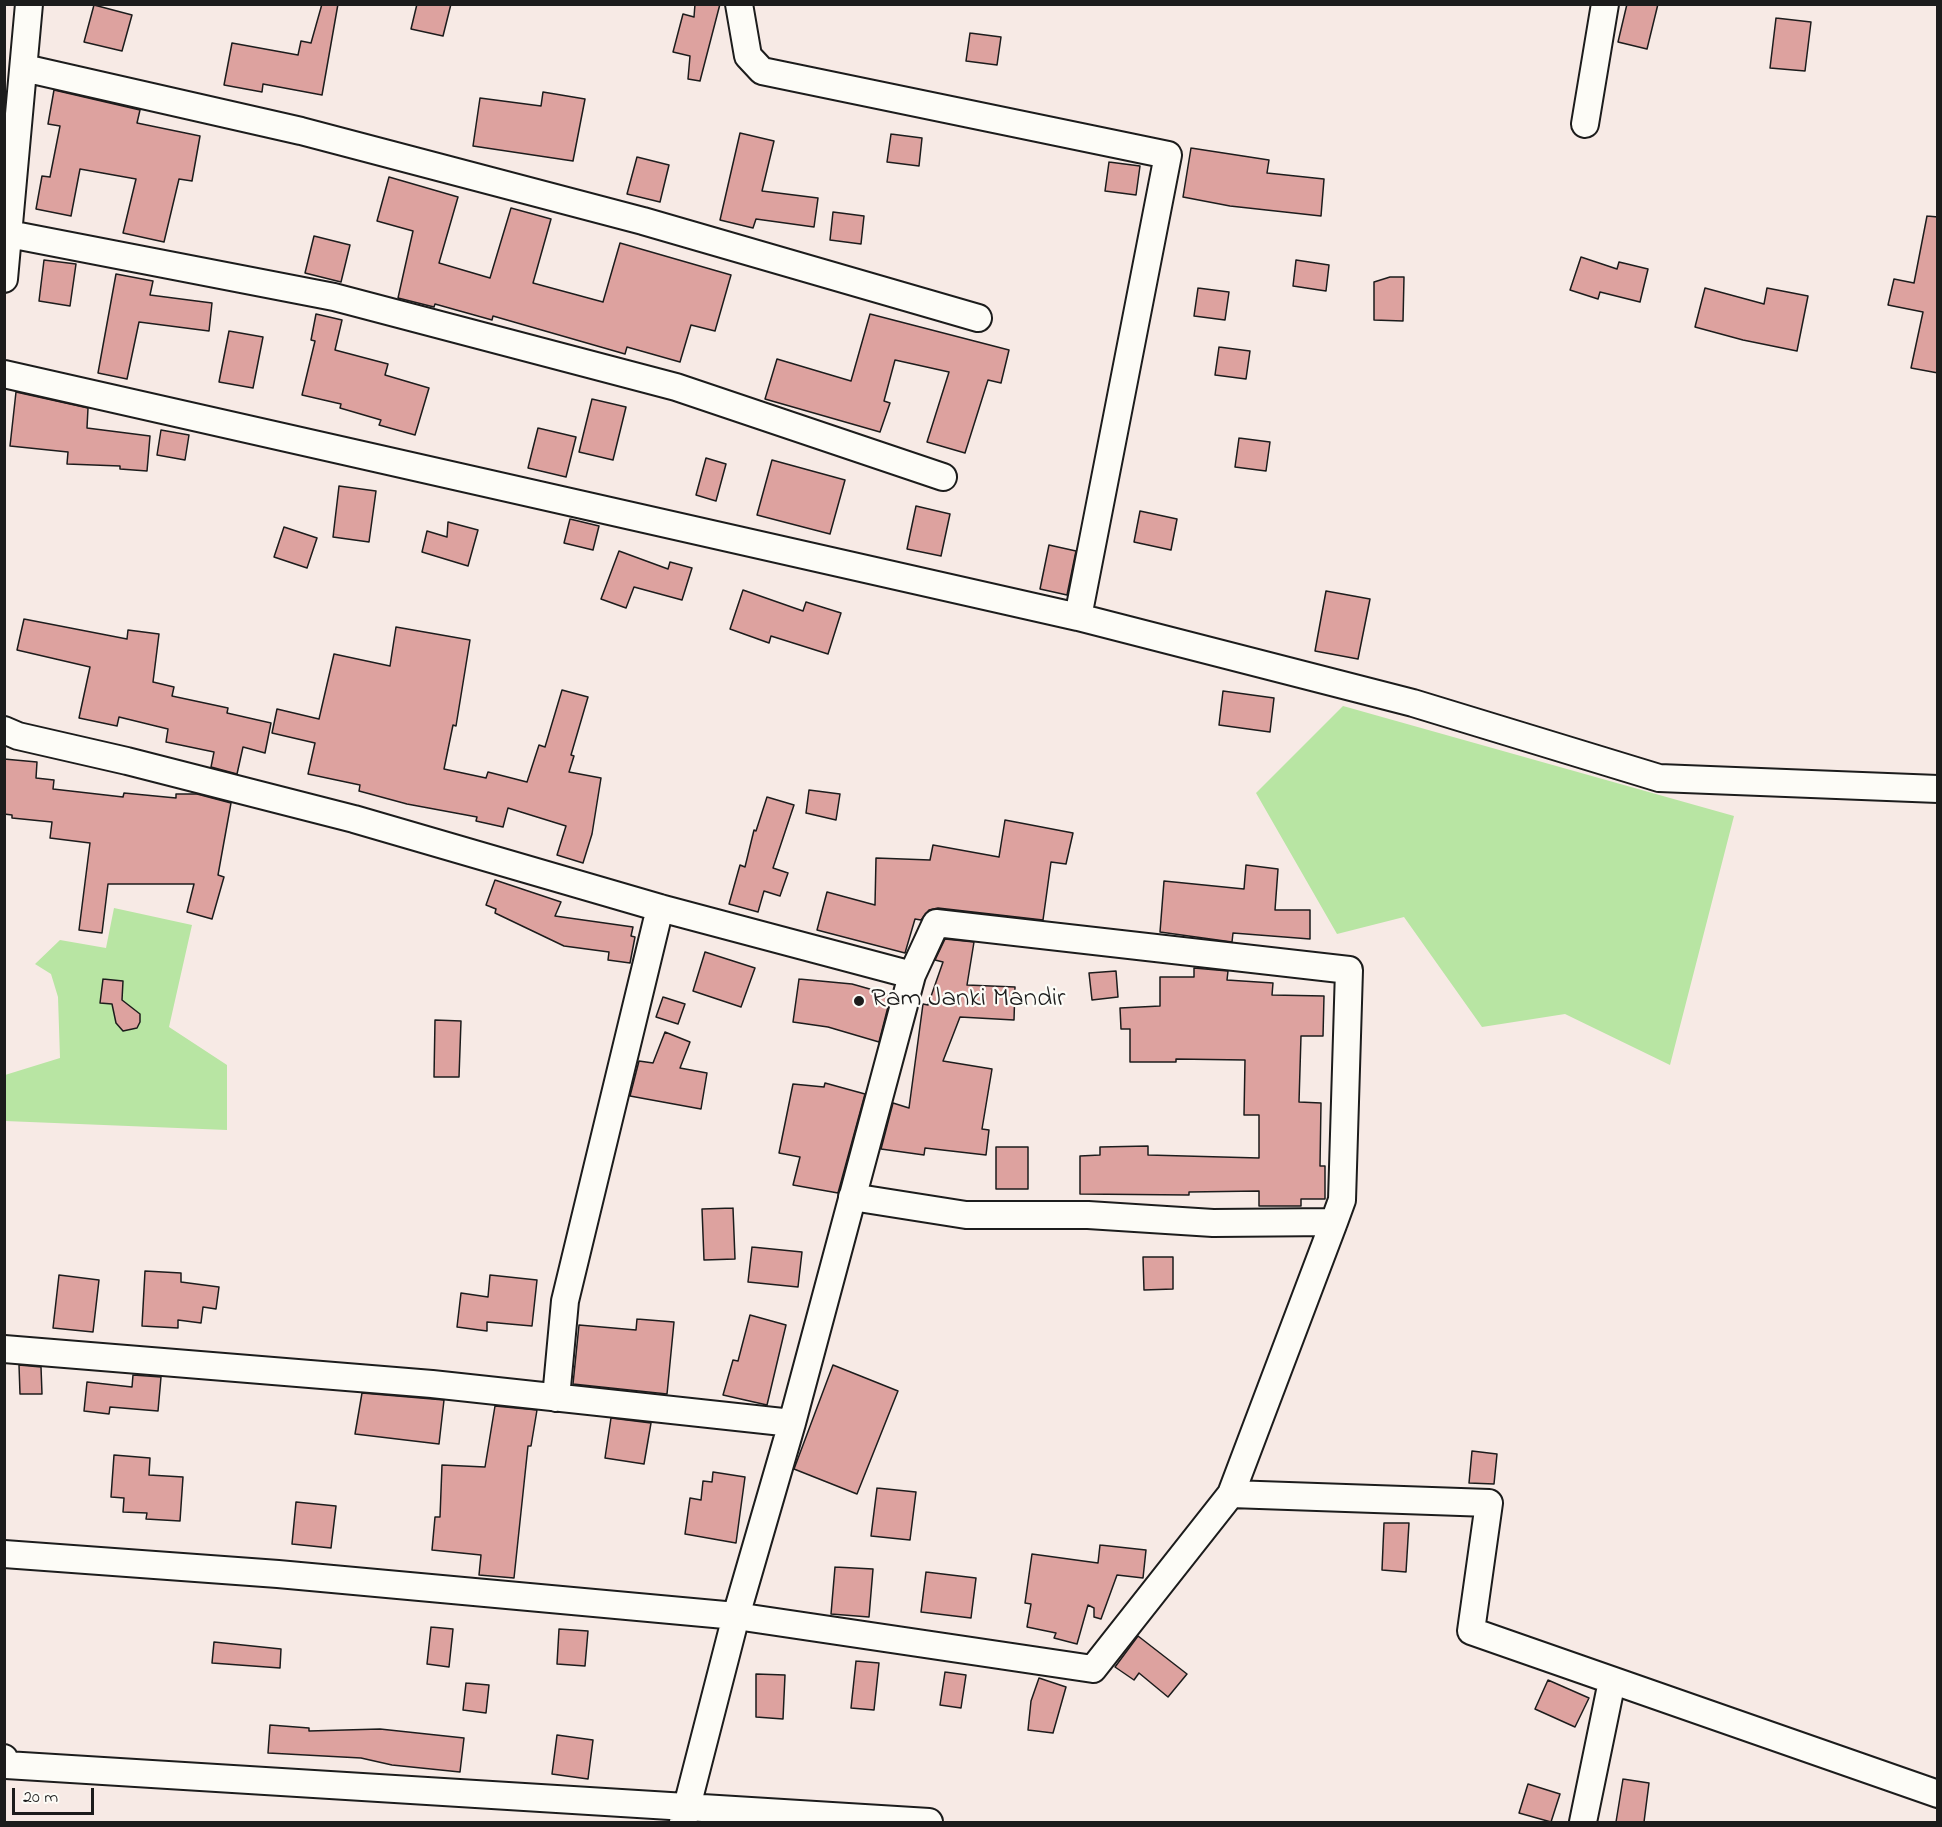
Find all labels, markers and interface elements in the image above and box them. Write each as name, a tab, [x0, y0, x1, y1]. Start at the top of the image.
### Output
place label: Ram Janki Mandir	[871, 985, 1065, 1017]
marker: Ram Janki Mandir	[852, 994, 866, 1008]
scale bar	[15, 1776, 98, 1814]
text: 20 m	[23, 1785, 58, 1811]

